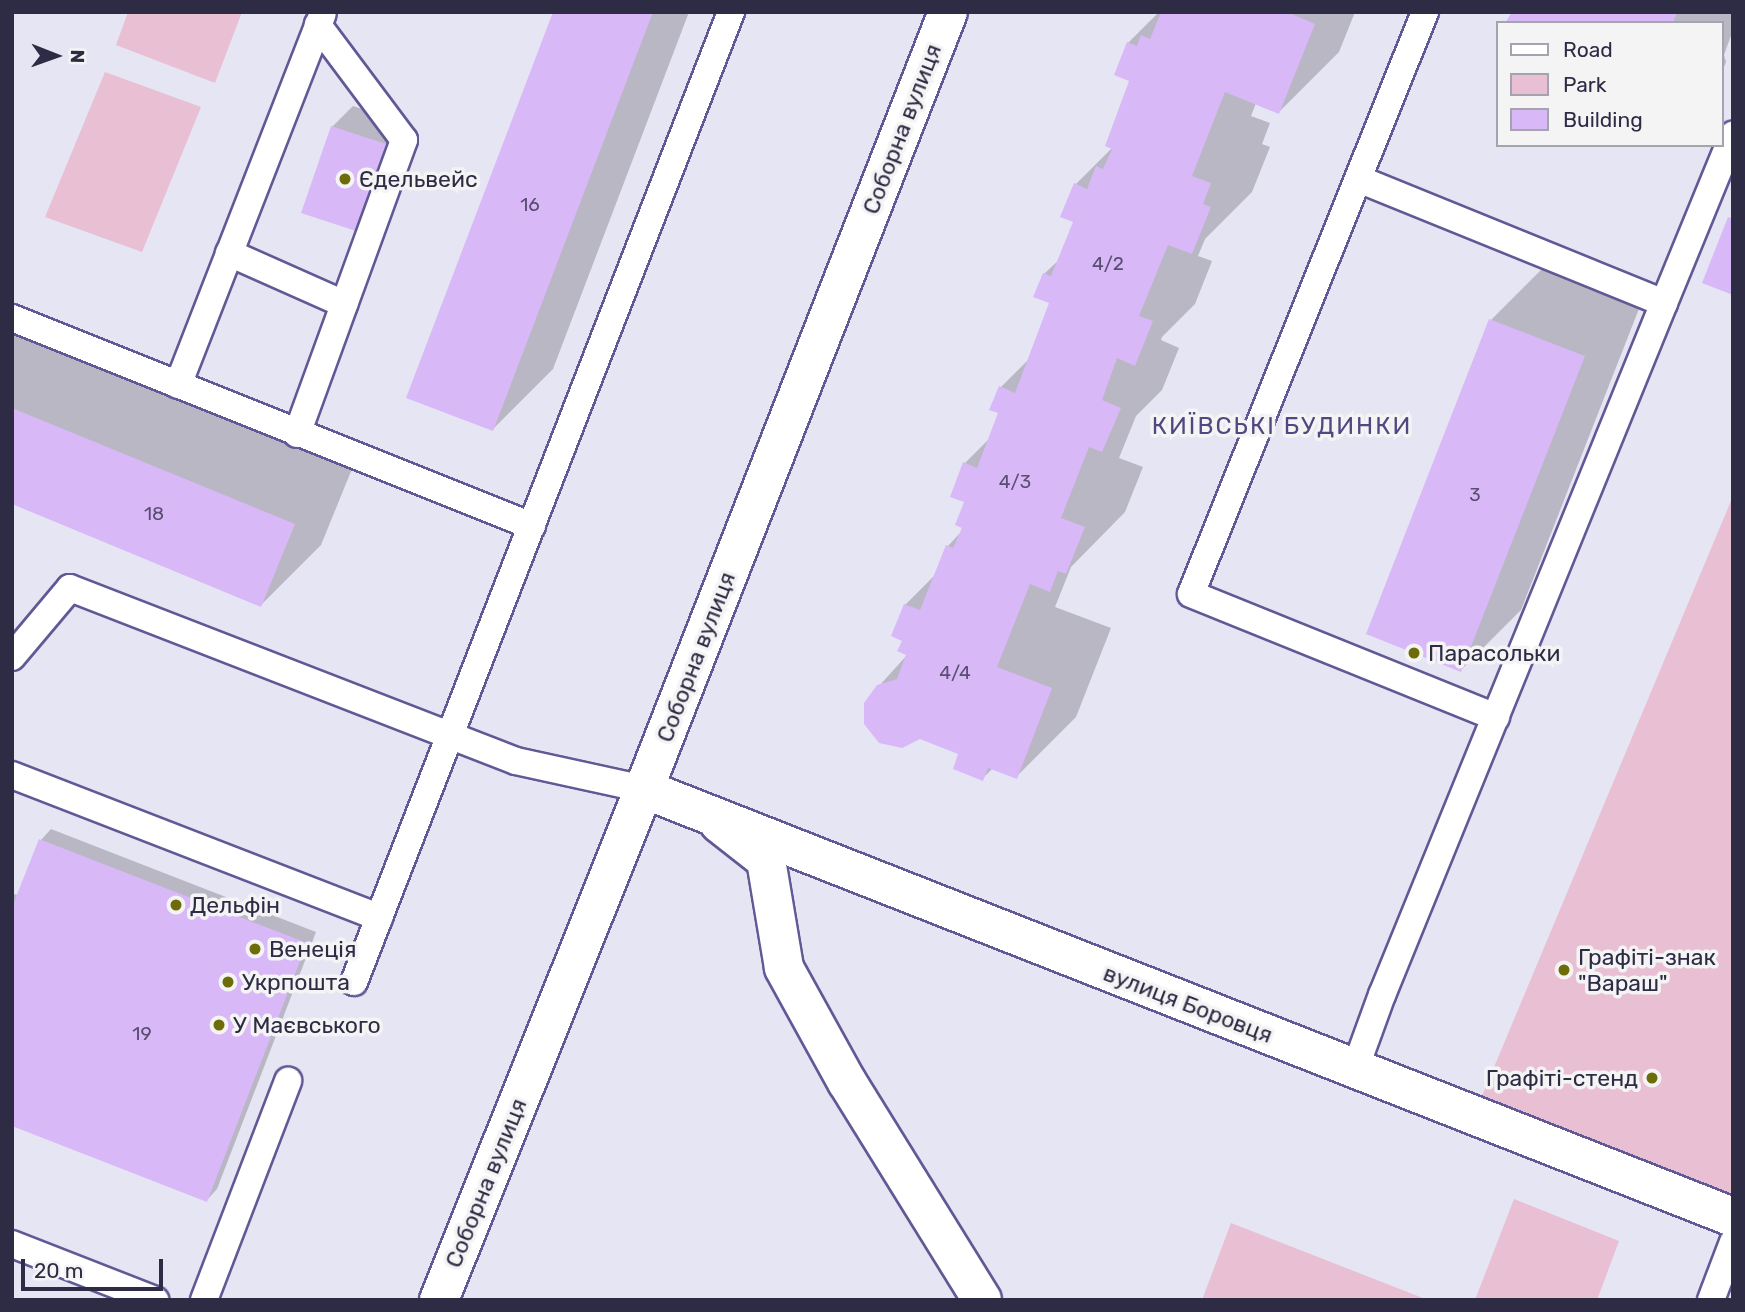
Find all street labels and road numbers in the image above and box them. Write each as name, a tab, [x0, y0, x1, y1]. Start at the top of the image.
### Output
street label: Соборна вулиця	[857, 40, 947, 218]
street label: Соборна вулиця	[651, 568, 741, 746]
street label: вулиця Боровця	[1099, 959, 1277, 1049]
street label: Соборна вулиця	[439, 1094, 533, 1272]

